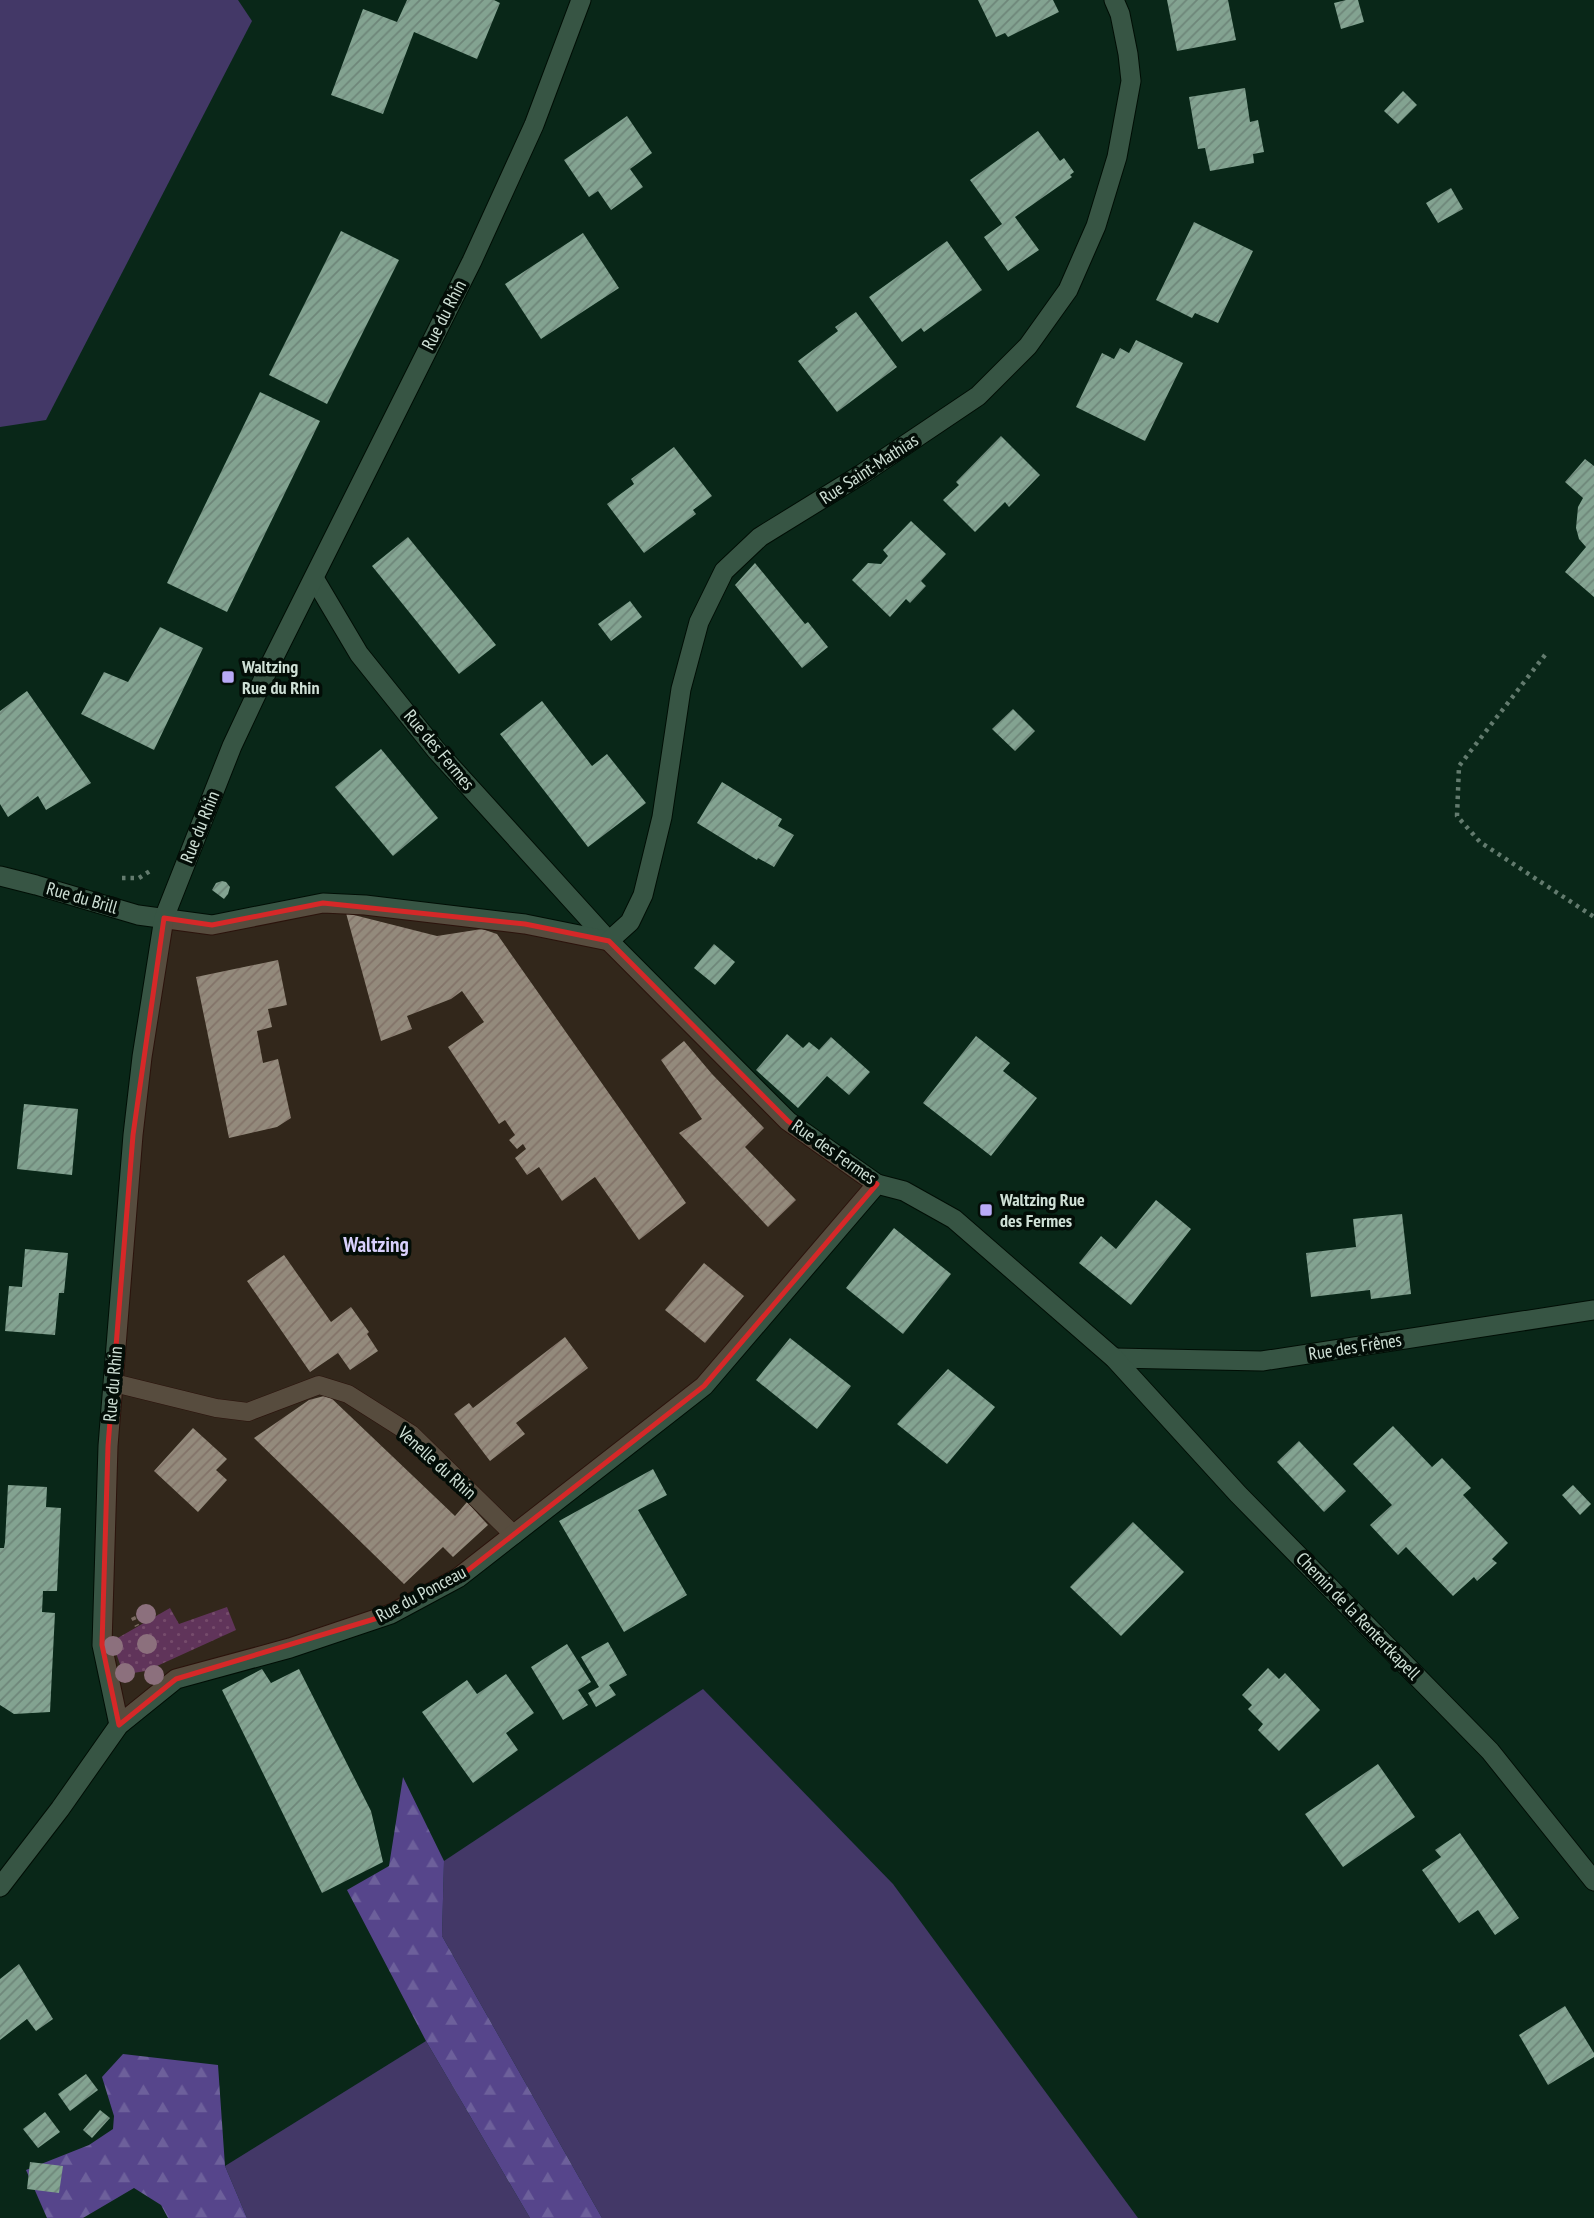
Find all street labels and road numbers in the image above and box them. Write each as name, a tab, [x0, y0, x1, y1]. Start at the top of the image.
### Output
street label: Rue du Rhin	[416, 276, 471, 354]
street label: Rue Saint-Mathias	[815, 428, 922, 509]
street label: Rue des Fermes	[399, 705, 480, 795]
street label: Rue du Rhin	[175, 788, 224, 866]
street label: Rue du Brill	[44, 876, 121, 919]
street label: Rue des Fermes	[788, 1114, 881, 1189]
street label: Rue des Frênes	[1307, 1328, 1403, 1365]
street label: Rue du Rhin	[98, 1345, 127, 1423]
street label: Venelle du Rhin	[393, 1421, 481, 1504]
street label: Chemin de la Rentertkapell	[1291, 1547, 1426, 1685]
street label: Rue du Ponceau	[372, 1560, 470, 1627]

